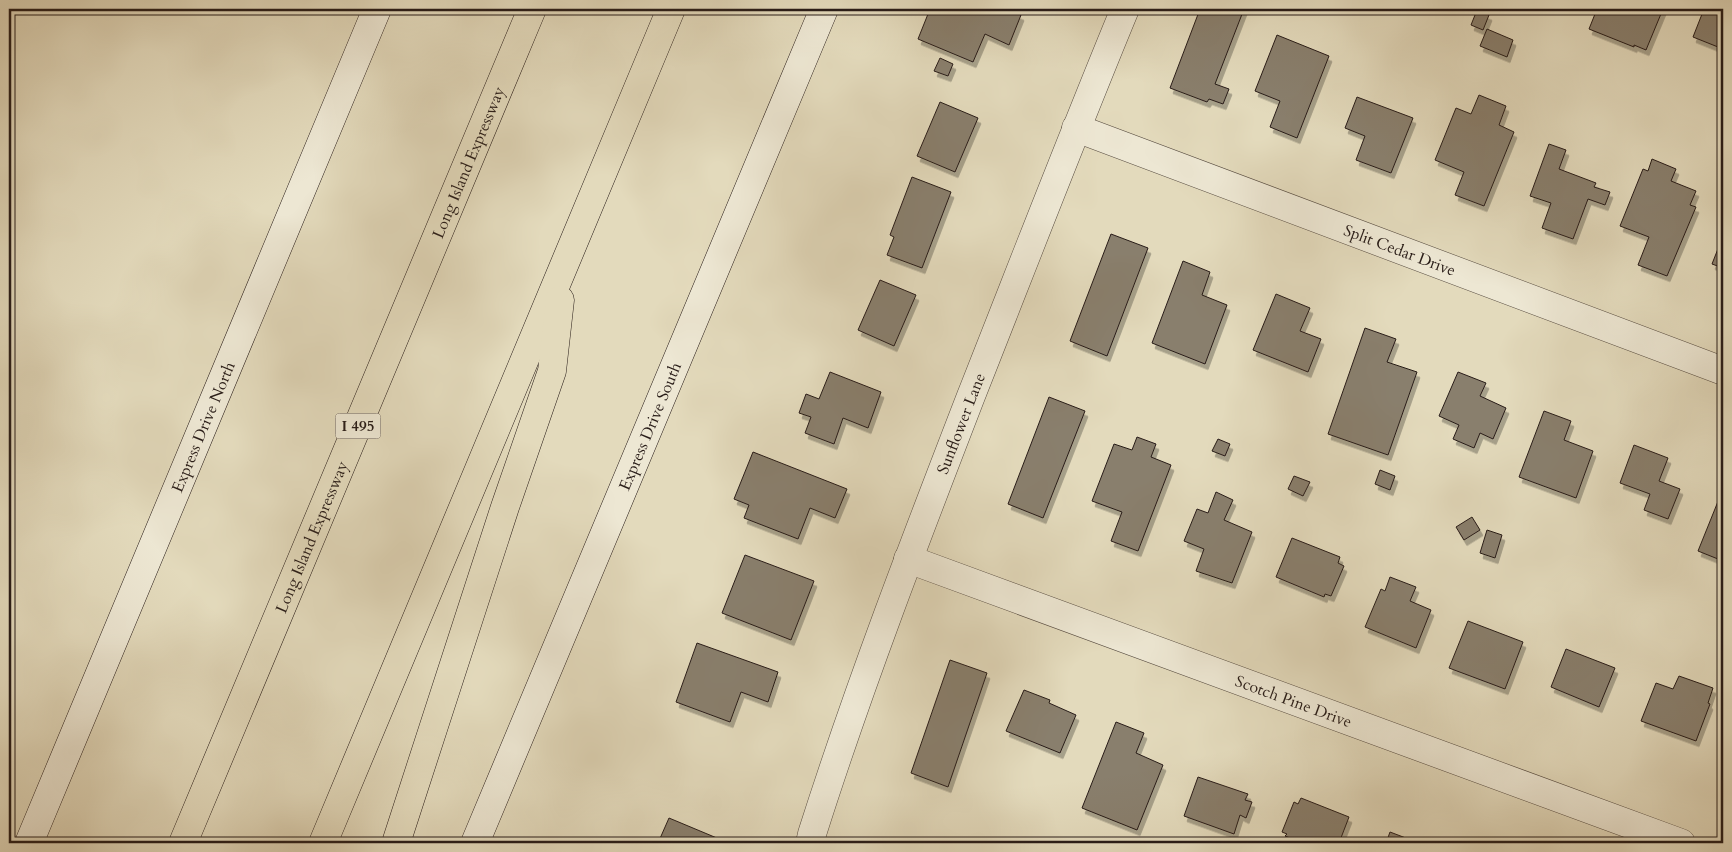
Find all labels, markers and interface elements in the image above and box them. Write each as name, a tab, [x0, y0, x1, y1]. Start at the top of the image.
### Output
street label: Long Island Expressway	[427, 83, 511, 242]
street label: Split Cedar Drive	[1340, 220, 1459, 282]
street label: Express Drive North	[167, 358, 241, 496]
street label: Express Drive South	[614, 359, 687, 494]
street label: Sunflower Lane	[932, 370, 991, 477]
road number: I 495	[336, 414, 380, 438]
street label: Long Island Expressway	[271, 457, 354, 616]
street label: Scotch Pine Drive	[1232, 670, 1355, 733]

